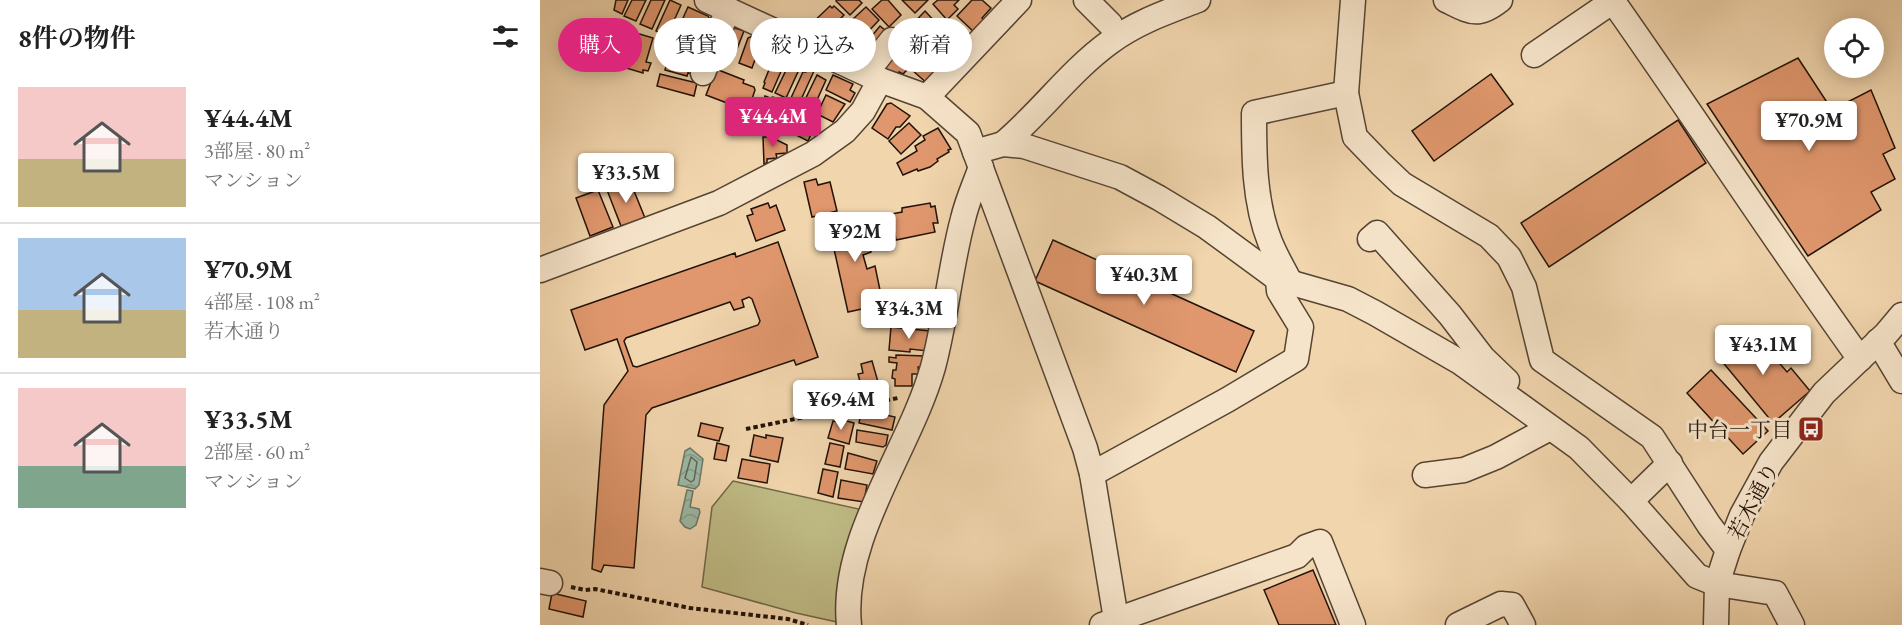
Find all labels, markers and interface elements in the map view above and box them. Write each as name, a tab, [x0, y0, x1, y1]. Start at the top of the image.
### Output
chip: 購入	[558, 18, 642, 72]
chip: 賃貸	[654, 18, 738, 72]
chip: 絞り込み	[750, 18, 876, 72]
chip: 新着	[888, 18, 972, 72]
map controls	[1824, 18, 1884, 78]
button: locate	[1824, 18, 1884, 78]
icon: filters	[489, 20, 522, 53]
text: 8件の物件	[18, 21, 136, 55]
pin: ¥44.4M	[724, 97, 822, 148]
text: ¥44.4M	[204, 101, 293, 135]
pin: ¥70.9M	[1760, 101, 1858, 152]
text: ¥44.4M	[739, 103, 807, 129]
text: ¥70.9M	[1775, 107, 1843, 133]
icon: home	[66, 111, 138, 183]
text: 3部屋 · 80 m²	[204, 138, 310, 164]
pin: ¥33.5M	[577, 153, 675, 204]
text: ¥33.5M	[592, 159, 660, 185]
text: マンション	[204, 167, 303, 193]
pin: ¥92M	[819, 212, 891, 263]
text: ¥92M	[829, 218, 881, 244]
text: ¥70.9M	[204, 252, 293, 286]
pin: ¥40.3M	[1095, 255, 1193, 306]
text: ¥40.3M	[1110, 261, 1178, 287]
icon: home	[66, 262, 138, 334]
text: 4部屋 · 108 m²	[204, 289, 320, 315]
pin: ¥34.3M	[860, 289, 958, 340]
text: ¥34.3M	[875, 295, 943, 321]
text: 若木通り	[204, 318, 284, 344]
pin: ¥43.1M	[1714, 325, 1812, 376]
text: ¥43.1M	[1729, 331, 1797, 357]
pin: ¥69.4M	[792, 380, 890, 431]
text: ¥69.4M	[807, 386, 875, 412]
text: ¥33.5M	[204, 402, 293, 436]
icon: home	[66, 412, 138, 484]
bus stop icon: 中台一丁目	[1796, 414, 1826, 444]
place label: 中台一丁目	[1687, 416, 1792, 443]
text: 2部屋 · 60 m²	[204, 439, 310, 465]
street label: 若木通り	[1721, 458, 1785, 544]
text: マンション	[204, 468, 303, 494]

